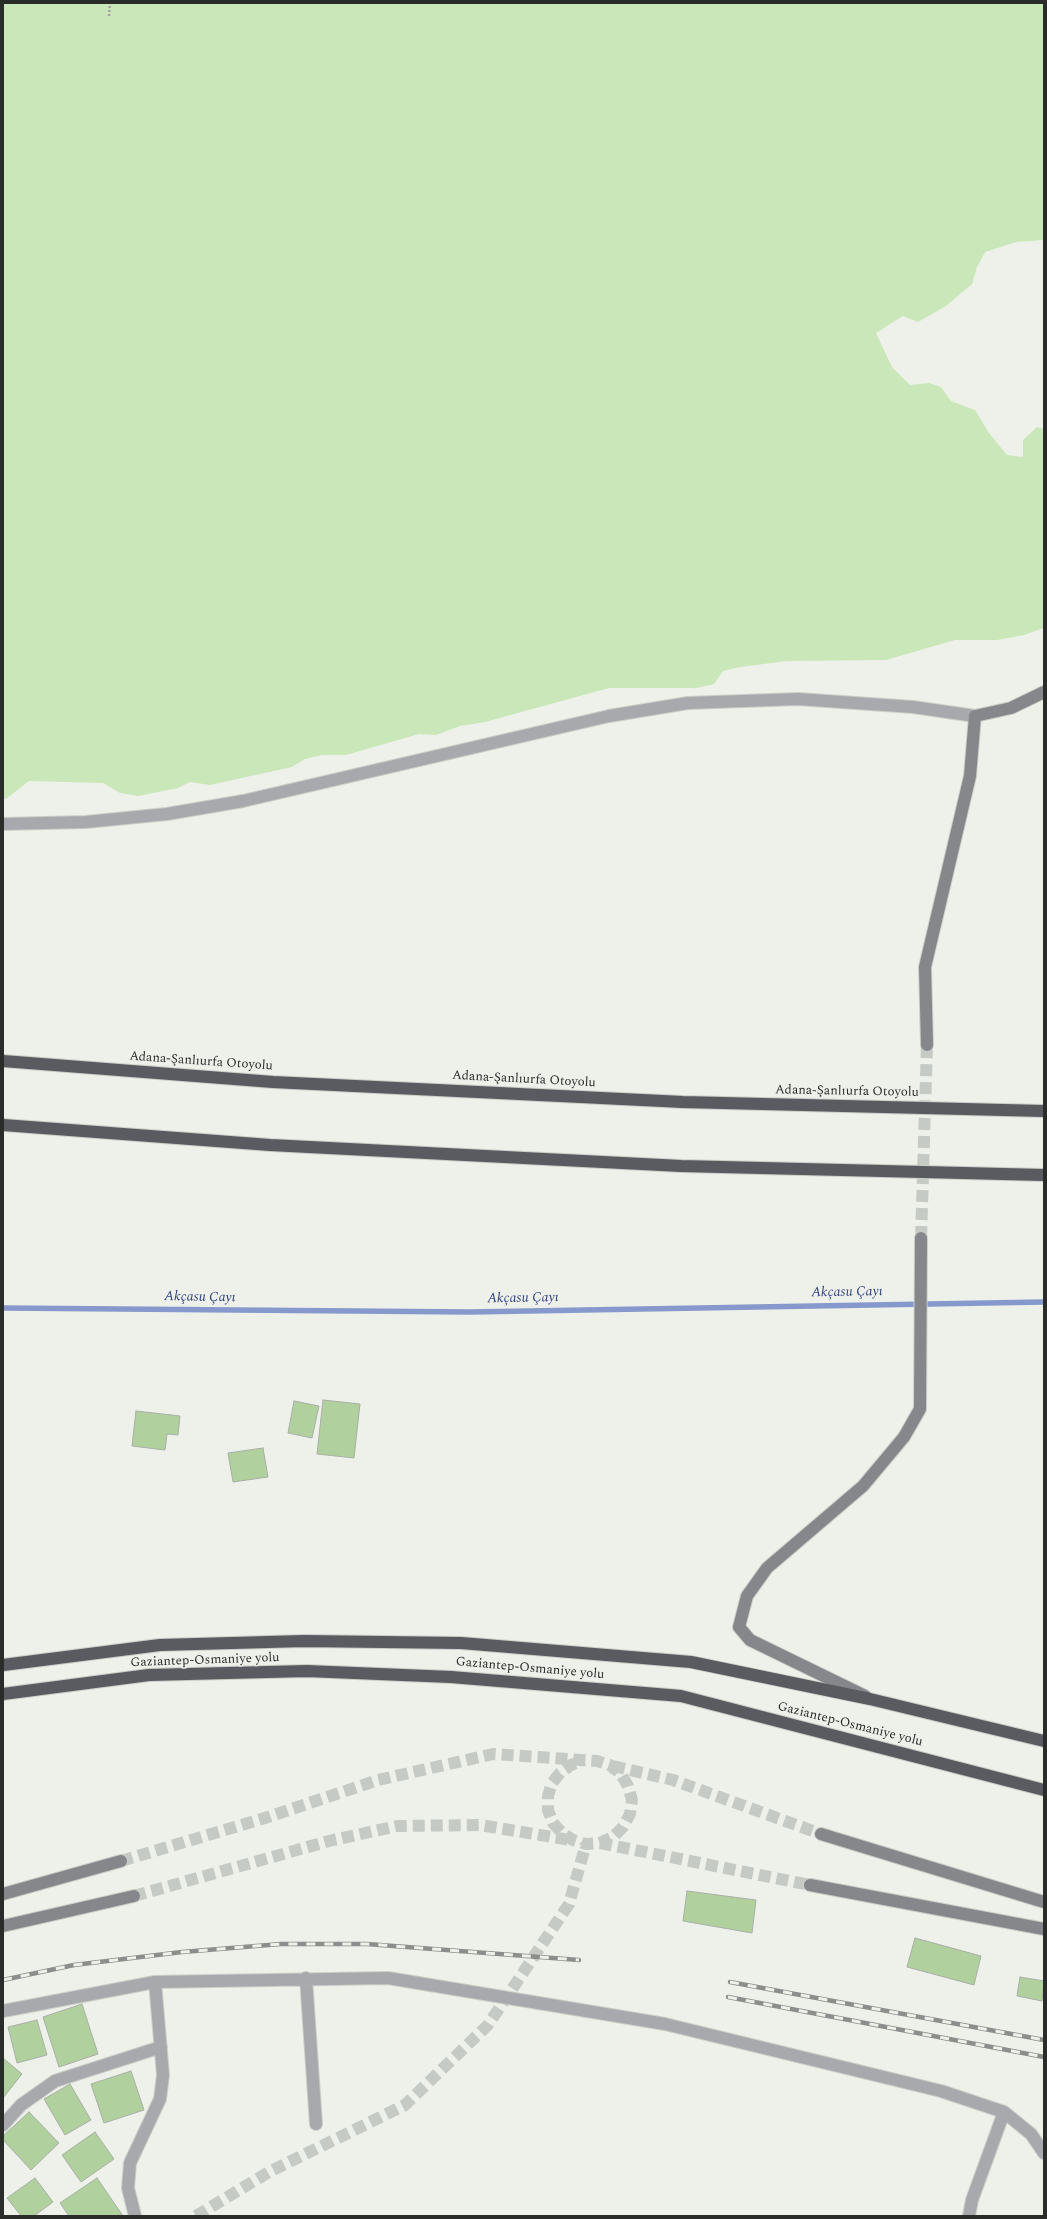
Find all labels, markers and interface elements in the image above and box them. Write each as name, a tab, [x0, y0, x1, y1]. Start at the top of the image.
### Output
street label: Adana-Şanlıurfa Otoyolu	[129, 1049, 273, 1075]
street label: Adana-Şanlıurfa Otoyolu	[452, 1068, 596, 1092]
street label: Adana-Şanlıurfa Otoyolu	[775, 1083, 919, 1101]
water label: Akçasu Çayı	[811, 1284, 883, 1302]
water label: Akçasu Çayı	[164, 1289, 236, 1307]
water label: Akçasu Çayı	[487, 1290, 559, 1308]
street label: Gaziantep-Osmaniye yolu	[130, 1651, 280, 1671]
street label: Gaziantep-Osmaniye yolu	[455, 1655, 605, 1683]
street label: Gaziantep-Osmaniye yolu	[776, 1699, 924, 1751]

